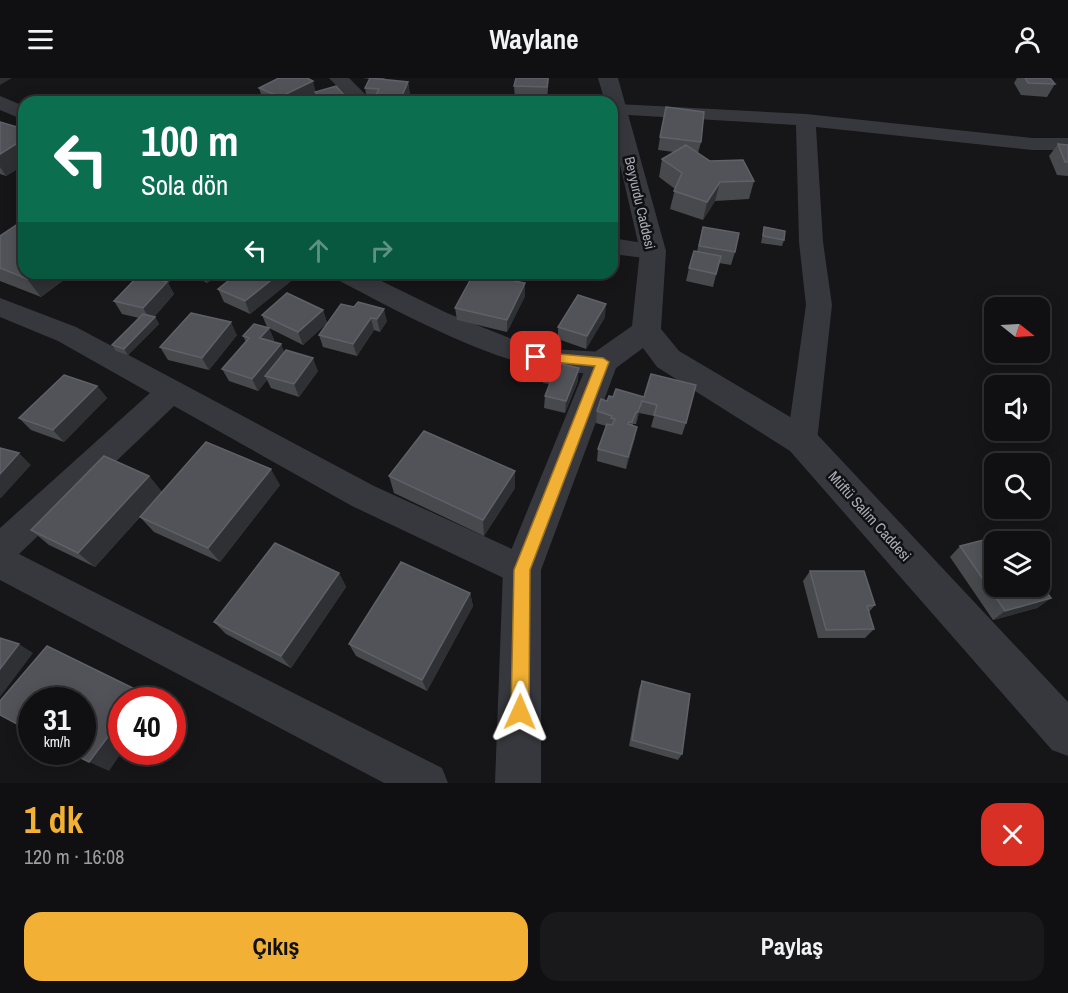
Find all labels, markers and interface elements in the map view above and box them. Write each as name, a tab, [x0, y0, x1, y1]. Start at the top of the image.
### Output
text: Waylane	[489, 21, 579, 57]
icon: menu	[24, 23, 57, 56]
icon: person	[1011, 23, 1044, 56]
text: 100 m	[141, 113, 239, 169]
icon: left	[42, 120, 120, 198]
street label: Beyyurdu Caddesi	[621, 155, 659, 251]
text: Sola dön	[141, 167, 228, 203]
icon: left	[239, 234, 272, 267]
icon: ahead	[302, 234, 335, 267]
icon: right	[365, 234, 398, 267]
north arrow	[984, 297, 1050, 363]
map controls	[984, 297, 1050, 597]
pin	[510, 331, 561, 382]
icon: arrive	[519, 340, 552, 373]
button: sound	[984, 375, 1050, 441]
button: search	[984, 453, 1050, 519]
street label: Müftü Salim Caddesi	[824, 466, 916, 566]
button: layers	[984, 531, 1050, 597]
position arrow	[488, 680, 552, 744]
speed limit sign: 40	[108, 687, 186, 765]
text: 31	[43, 699, 71, 739]
text: km/h	[44, 731, 70, 752]
text: 1 dk	[24, 796, 83, 844]
button: close	[981, 803, 1044, 866]
text: 120 m · 16:08	[24, 843, 124, 870]
button: Çıkış	[24, 912, 528, 981]
button: Paylaş	[540, 912, 1044, 981]

